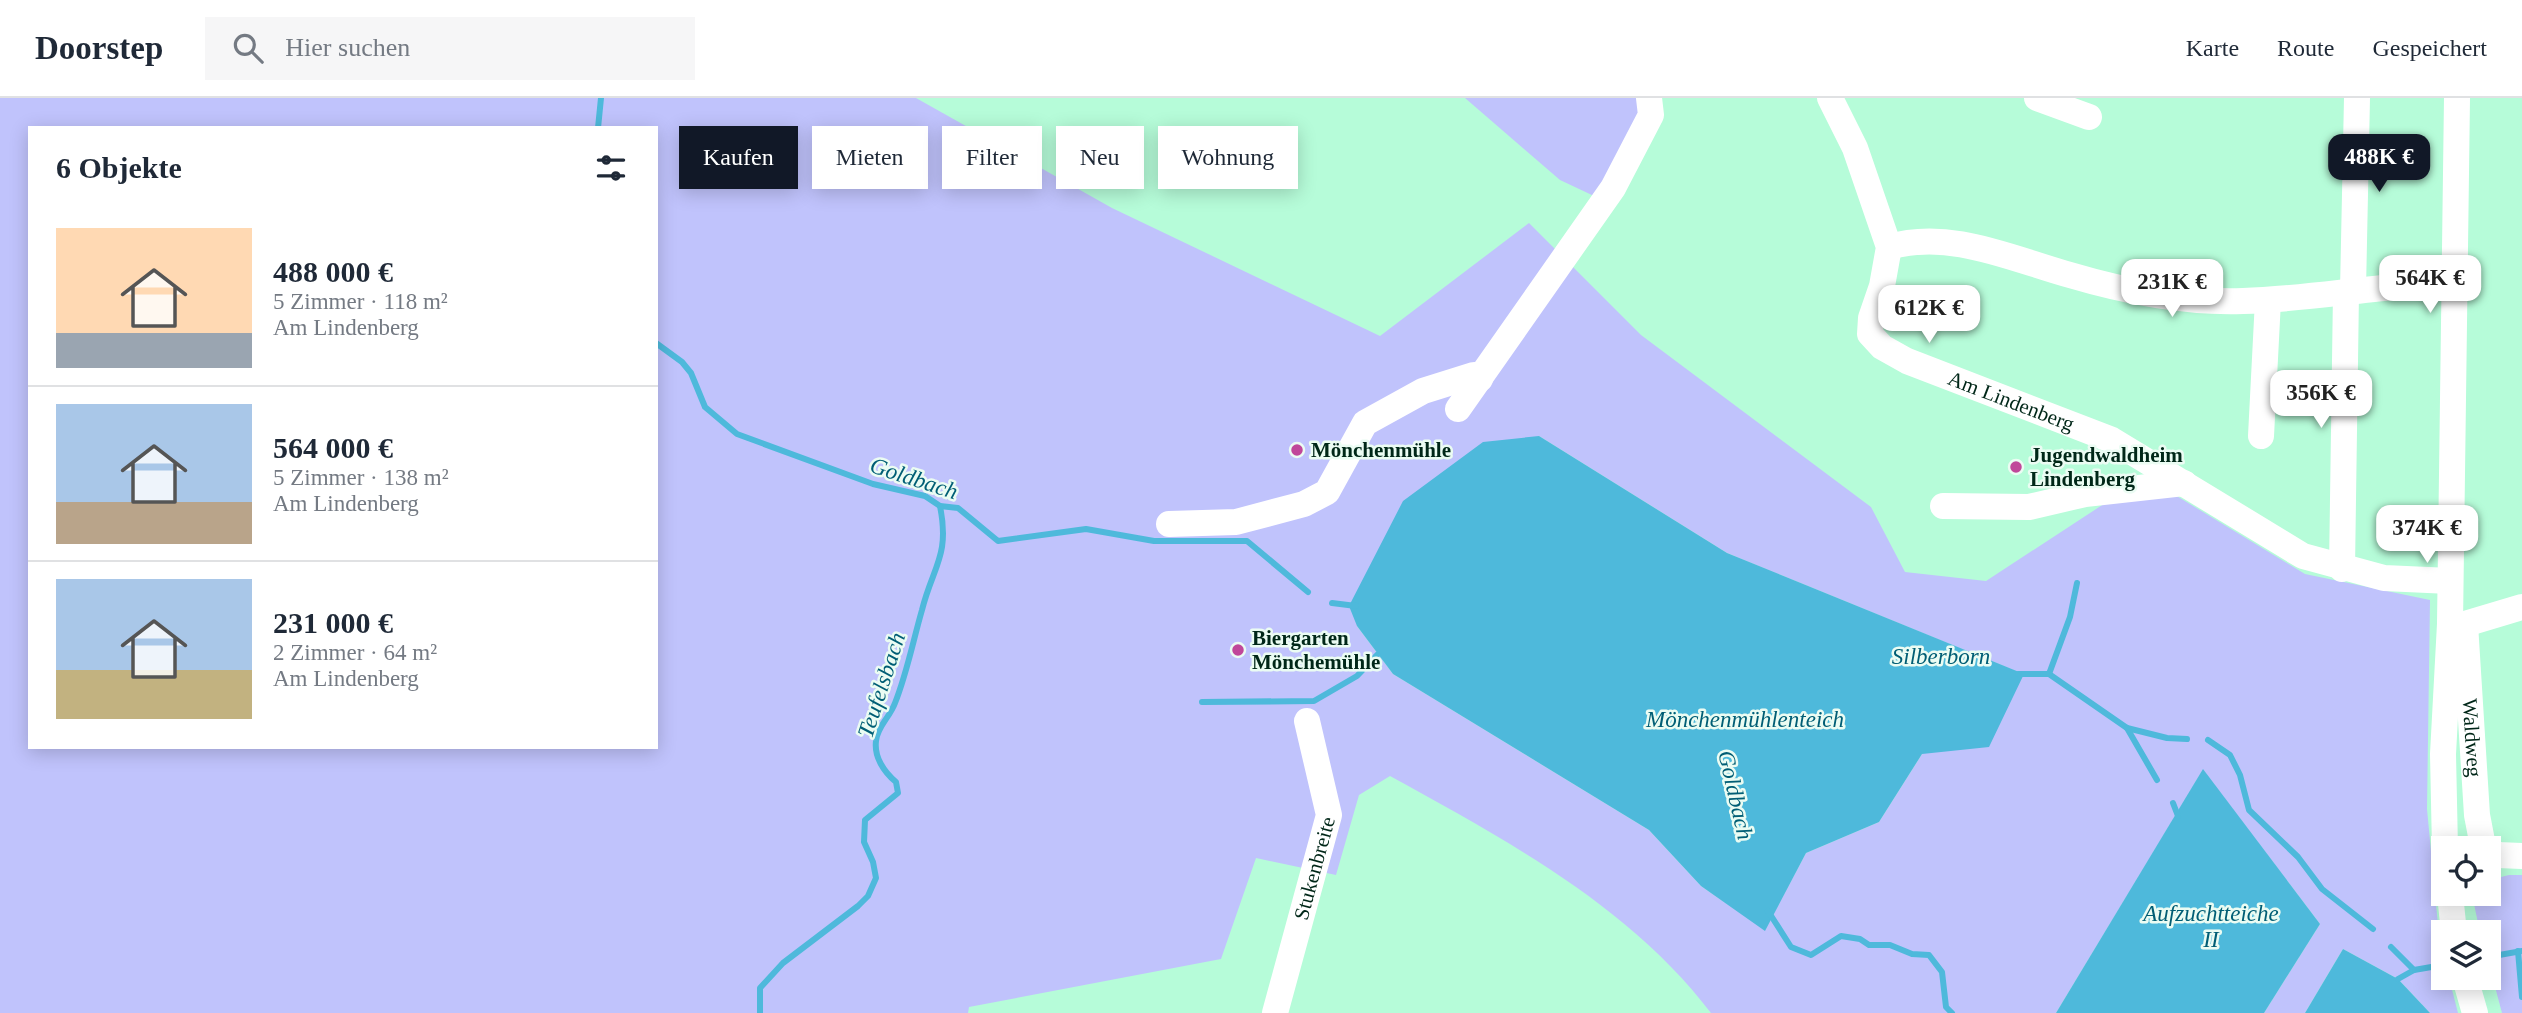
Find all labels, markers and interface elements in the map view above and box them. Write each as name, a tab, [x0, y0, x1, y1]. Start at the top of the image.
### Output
search box	[205, 17, 695, 80]
icon: search	[229, 29, 267, 67]
text: Doorstep	[35, 30, 163, 66]
text: Hier suchen	[285, 33, 410, 62]
text: Karte	[2186, 35, 2239, 61]
text: Route	[2277, 35, 2334, 61]
text: Gespeichert	[2372, 35, 2487, 61]
chip: Kaufen	[679, 126, 798, 189]
chip: Mieten	[812, 126, 928, 189]
chip: Filter	[942, 126, 1042, 189]
chip: Neu	[1056, 126, 1144, 189]
chip: Wohnung	[1158, 126, 1298, 189]
pin: 488K €	[2322, 134, 2436, 194]
text: 488K €	[2344, 144, 2414, 169]
icon: filters	[592, 149, 630, 187]
text: 6 Objekte	[56, 151, 182, 184]
text: 488 000 €	[273, 255, 393, 288]
icon: home	[112, 256, 196, 340]
pin: 564K €	[2373, 256, 2487, 315]
pin: 231K €	[2115, 260, 2229, 319]
text: 564K €	[2395, 265, 2465, 290]
text: 231K €	[2137, 269, 2207, 294]
pin: 612K €	[1872, 286, 1986, 345]
text: 5 Zimmer · 118 m²	[273, 289, 448, 314]
text: 612K €	[1894, 295, 1964, 320]
text: Am Lindenberg	[273, 315, 419, 340]
street label: Am Lindenberg	[1945, 366, 2078, 436]
pin: 356K €	[2264, 370, 2378, 430]
text: 356K €	[2286, 380, 2356, 405]
text: 564 000 €	[273, 431, 393, 464]
icon: home	[112, 432, 196, 516]
place label: Mönchenmühle	[1311, 438, 1451, 462]
marker: Mönchenmühle	[1289, 442, 1305, 458]
place label: Jugendwaldheim Lindenberg	[2030, 443, 2183, 491]
water label: Goldbach	[867, 453, 961, 504]
marker: Jugendwaldheim Lindenberg	[2008, 459, 2024, 475]
text: 5 Zimmer · 138 m²	[273, 465, 449, 490]
text: Am Lindenberg	[273, 491, 419, 516]
pin: 374K €	[2370, 505, 2484, 565]
text: 374K €	[2392, 515, 2462, 540]
text: 231 000 €	[273, 606, 393, 639]
icon: home	[112, 607, 196, 691]
place label: Biergarten Mönchemühle	[1252, 626, 1380, 674]
water label: Teufelsbach	[853, 629, 910, 741]
text: 2 Zimmer · 64 m²	[273, 640, 437, 665]
marker: Biergarten Mönchemühle	[1230, 642, 1246, 658]
water label: Silberborn	[1892, 644, 1990, 669]
text: Am Lindenberg	[273, 666, 419, 691]
street label: Waldweg	[2458, 698, 2487, 778]
water label: Mönchenmühlenteich	[1645, 707, 1844, 732]
water label: Goldbach	[1713, 748, 1758, 842]
street label: Stukenbreite	[1289, 814, 1340, 923]
map controls	[2431, 836, 2501, 990]
button: locate	[2431, 836, 2501, 906]
water label: Aufzuchtteiche II	[2141, 901, 2279, 952]
button: layers	[2431, 920, 2501, 990]

